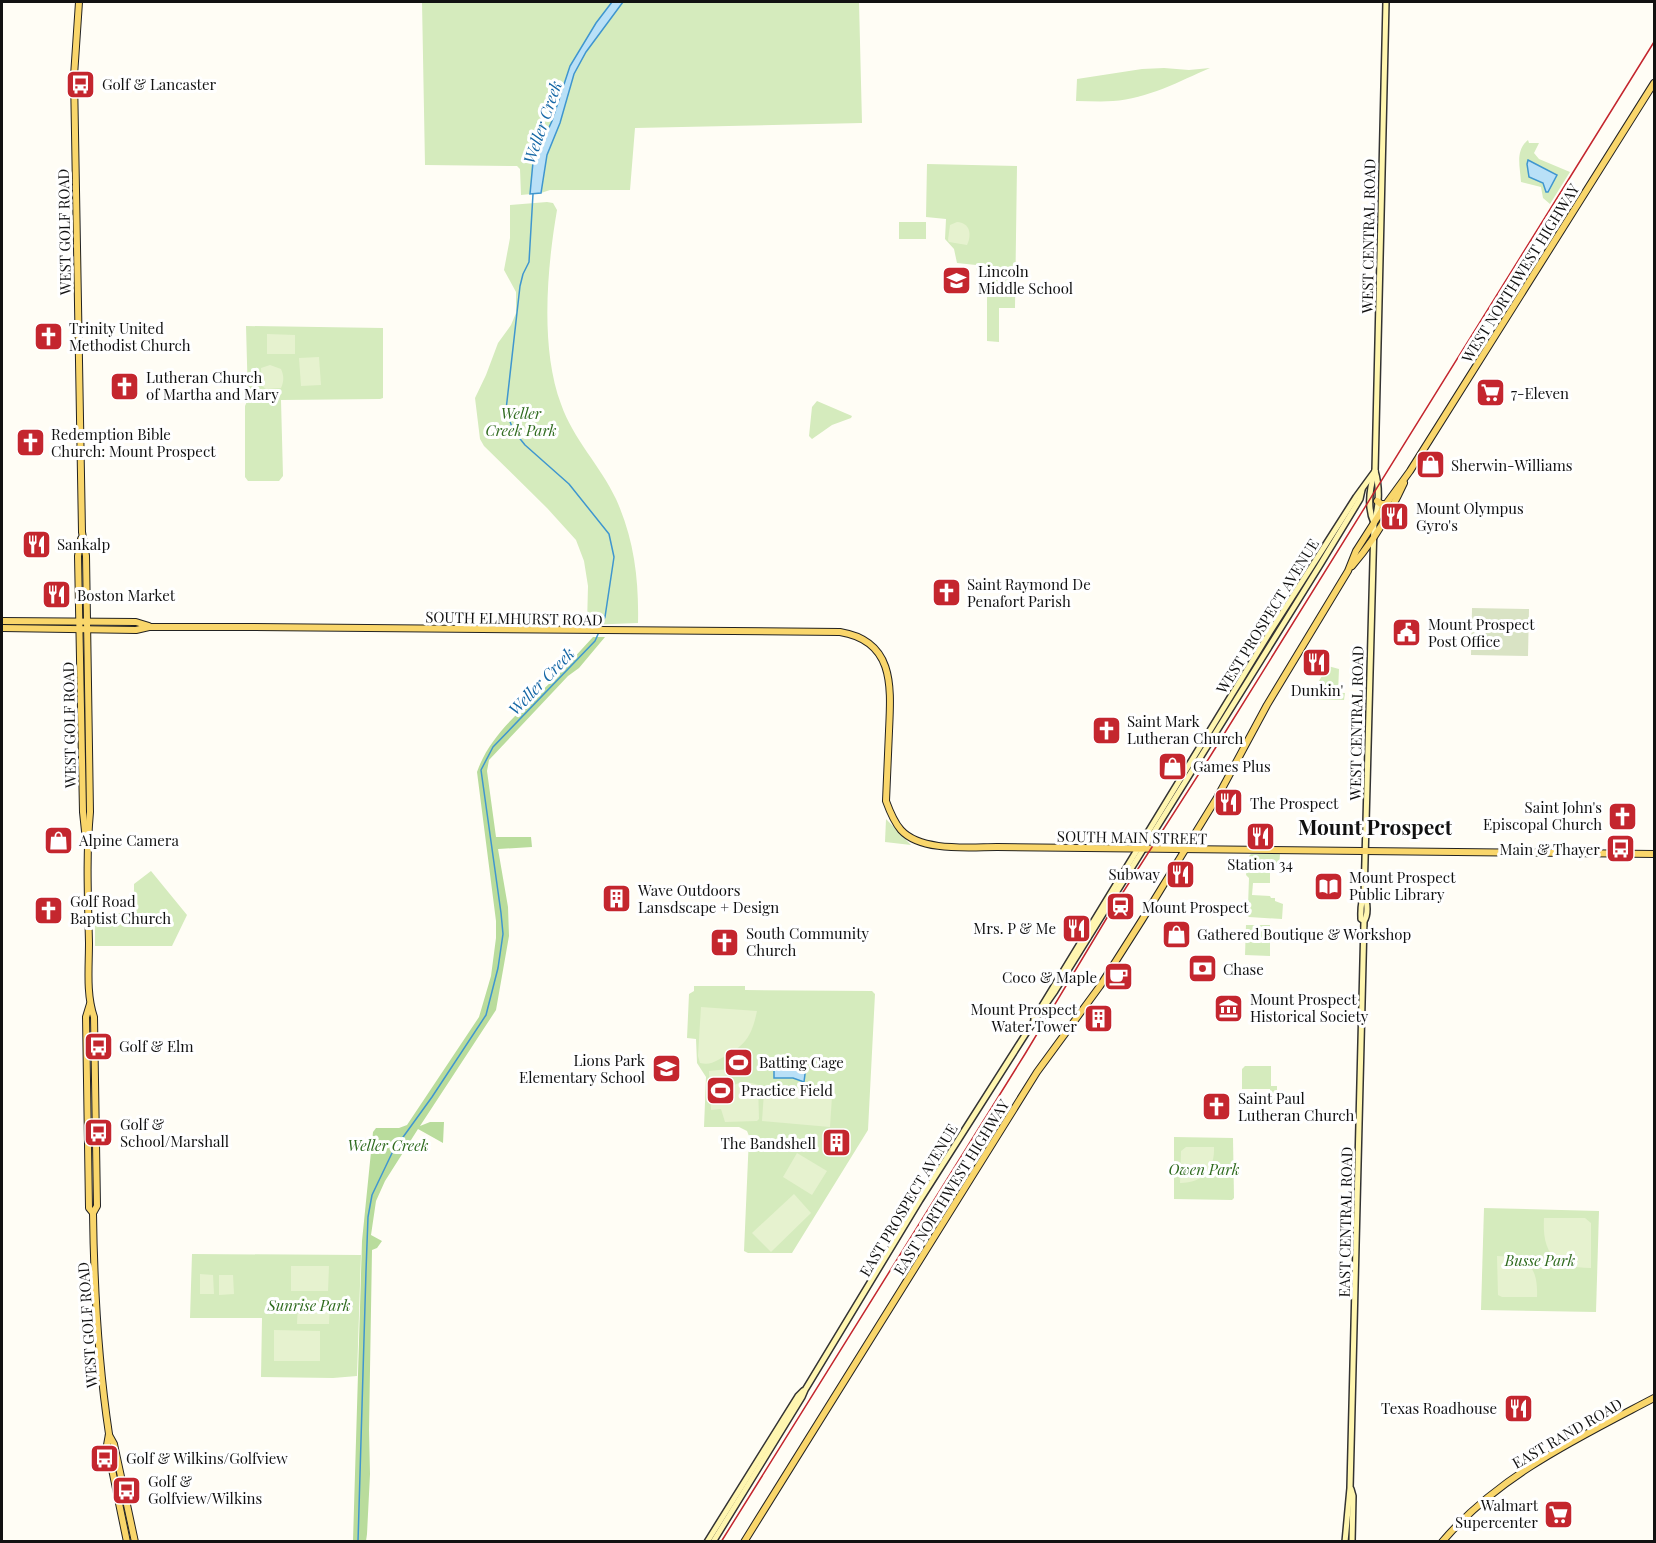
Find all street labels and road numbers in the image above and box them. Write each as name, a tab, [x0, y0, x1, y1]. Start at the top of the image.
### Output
street label: WEST CENTRAL ROAD	[1357, 158, 1379, 315]
street label: WEST GOLF ROAD	[53, 169, 75, 296]
street label: WEST NORTHWEST HIGHWAY	[1456, 180, 1583, 367]
street label: WEST PROSPECT AVENUE	[1211, 535, 1323, 698]
street label: SOUTH ELMHURST ROAD	[425, 606, 603, 630]
street label: WEST CENTRAL ROAD	[1345, 645, 1367, 802]
street label: WEST GOLF ROAD	[58, 662, 80, 789]
street label: SOUTH MAIN STREET	[1057, 826, 1207, 848]
street label: EAST NORTHWEST HIGHWAY	[889, 1095, 1013, 1278]
street label: EAST PROSPECT AVENUE	[854, 1120, 962, 1280]
street label: EAST CENTRAL ROAD	[1334, 1146, 1356, 1298]
street label: WEST GOLF ROAD	[73, 1261, 101, 1390]
street label: EAST RAND ROAD	[1508, 1393, 1626, 1473]

